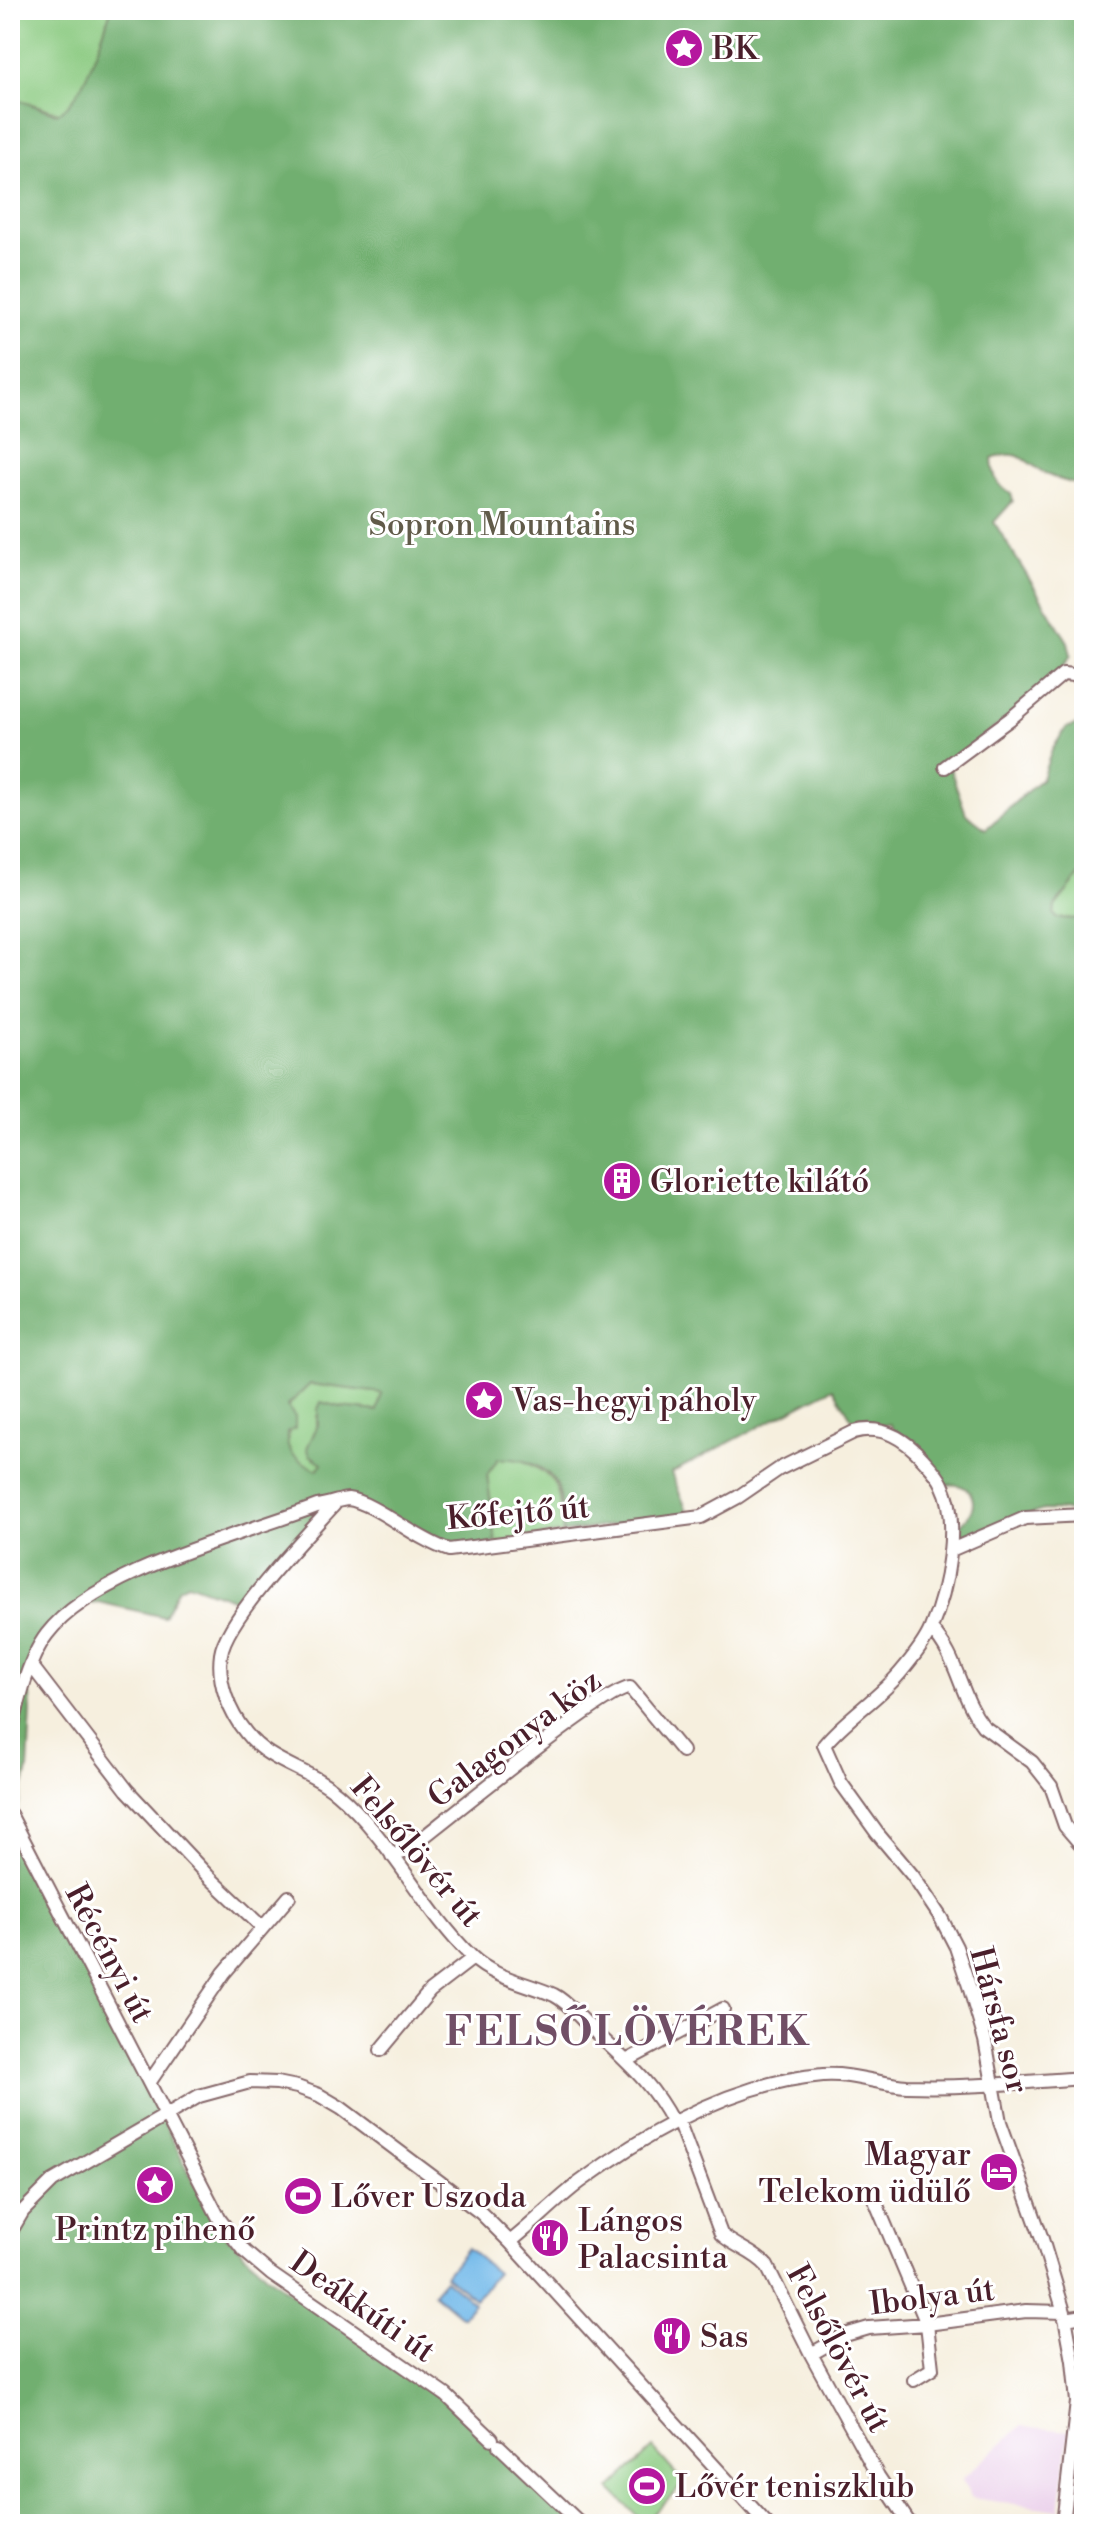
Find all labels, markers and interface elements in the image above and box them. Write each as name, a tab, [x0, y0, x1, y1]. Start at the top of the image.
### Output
place icon: BK	[663, 27, 705, 69]
place label: BK	[711, 29, 760, 69]
park label: Sopron Mountains	[368, 505, 636, 545]
building icon: Gloriette kilátó	[601, 1160, 643, 1202]
place label: Gloriette kilátó	[650, 1162, 869, 1202]
place icon: Vas-hegyi páholy	[463, 1379, 505, 1421]
place label: Vas-hegyi páholy	[511, 1381, 757, 1421]
street label: Kőfejtő út	[445, 1487, 591, 1539]
street label: Galagonya köz	[420, 1661, 609, 1817]
street label: Felsőlövér út	[341, 1768, 491, 1935]
street label: Récényi út	[56, 1877, 162, 2030]
street label: Hársfa sor	[960, 1943, 1038, 2098]
district label: FELSŐLÖVÉREK	[445, 2004, 811, 2058]
place label: Magyar Telekom üdülő	[759, 2135, 971, 2212]
hotel icon: Magyar Telekom üdülő	[978, 2151, 1020, 2193]
place icon: Printz pihenő	[134, 2164, 176, 2206]
sports icon: Lőver Uszoda	[282, 2175, 324, 2217]
place label: Lőver Uszoda	[331, 2177, 527, 2217]
place label: Lángos Palacsinta	[578, 2201, 729, 2278]
place label: Printz pihenő	[55, 2210, 255, 2250]
restaurant icon: Lángos Palacsinta	[529, 2217, 571, 2259]
street label: Deákkúti út	[282, 2242, 443, 2371]
street label: Felsőlövér út	[777, 2257, 899, 2439]
street label: Ibolya út	[867, 2269, 997, 2325]
restaurant icon: Sas	[651, 2315, 693, 2357]
place label: Sas	[700, 2317, 749, 2357]
sports icon: Lővér teniszklub	[626, 2465, 668, 2507]
place label: Lővér teniszklub	[675, 2467, 914, 2507]

